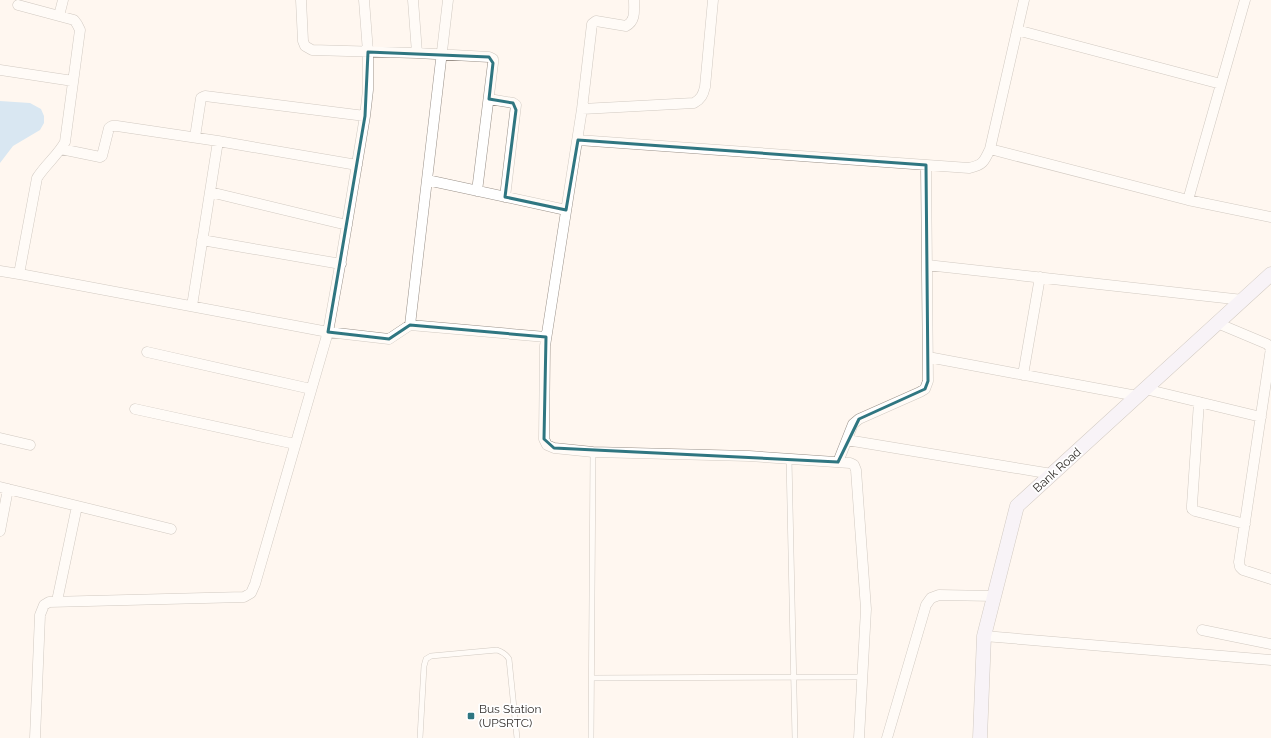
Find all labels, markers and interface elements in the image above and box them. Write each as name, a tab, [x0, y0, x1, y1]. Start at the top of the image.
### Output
street label: Bank Road	[1030, 445, 1084, 495]
place label: Bus Station (UPSRTC)	[479, 702, 541, 730]
marker: Bus Station (UPSRTC)	[466, 711, 476, 721]

